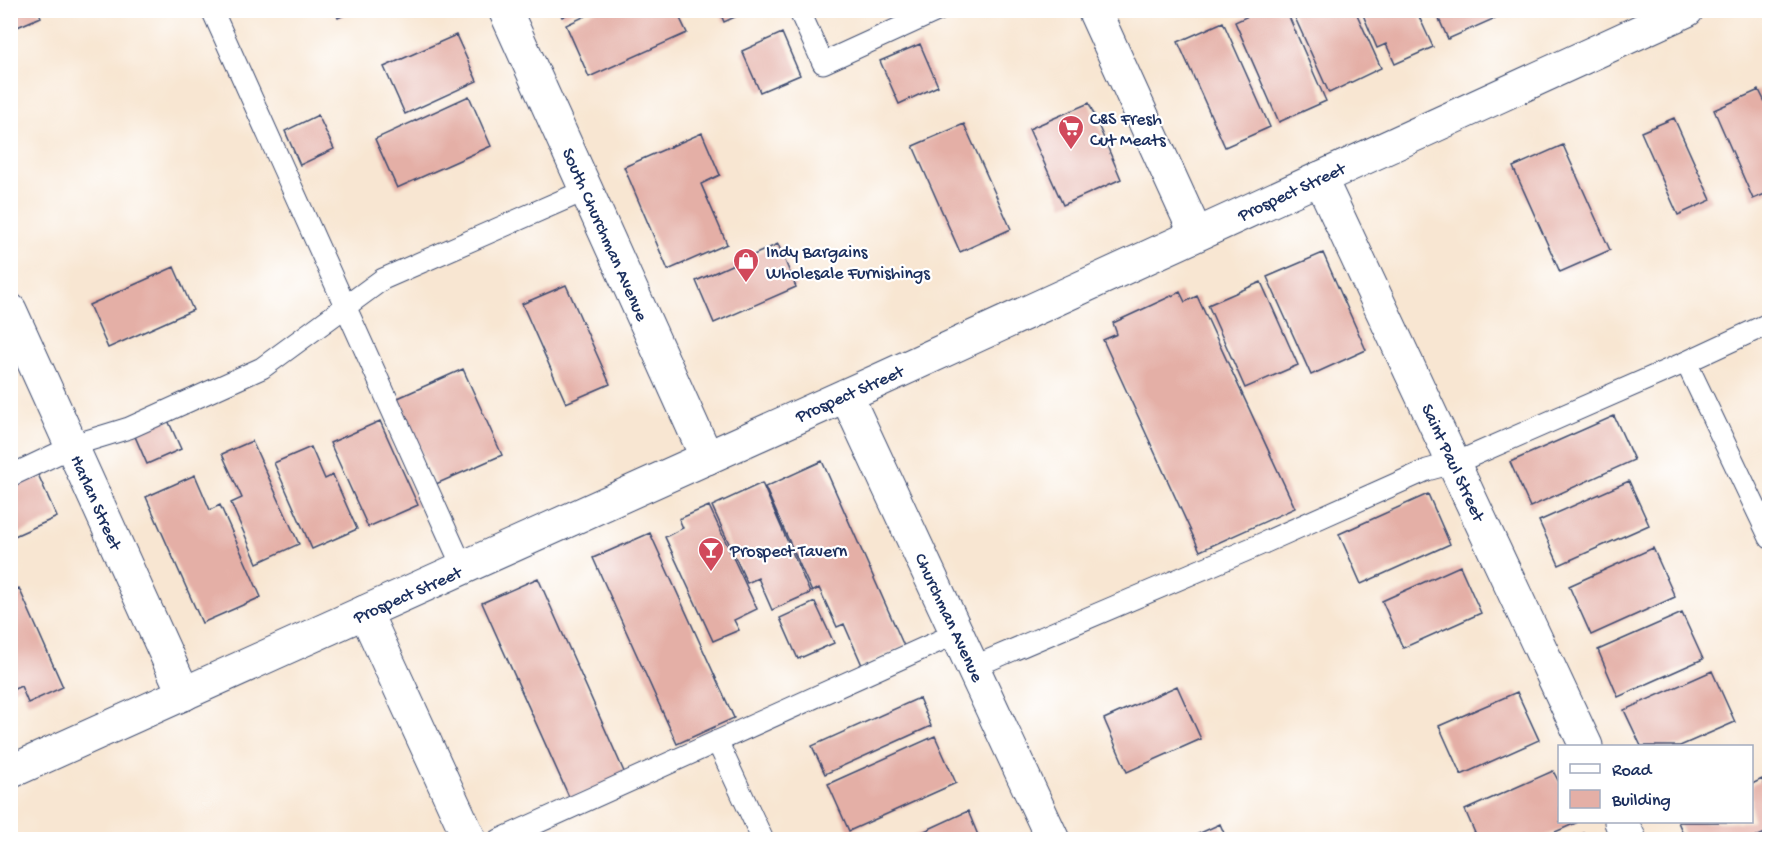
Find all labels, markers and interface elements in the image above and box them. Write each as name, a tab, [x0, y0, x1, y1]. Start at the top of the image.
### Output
place label: C&S Fresh Cut Meats	[1090, 110, 1167, 152]
supermarket icon: C&S Fresh Cut Meats	[1056, 113, 1086, 151]
street label: South Churchman Avenue	[556, 145, 652, 325]
street label: Prospect Street	[1234, 159, 1351, 228]
place label: Indy Bargains Wholesale Furnishings	[766, 243, 931, 285]
shop icon: Indy Bargains Wholesale Furnishings	[731, 246, 761, 284]
street label: Prospect Street	[792, 361, 909, 429]
street label: Saint Paul Street	[1415, 401, 1489, 527]
street label: Harlan Street	[64, 452, 126, 555]
bar icon: Prospect Tavern	[696, 535, 726, 573]
place label: Prospect Tavern	[729, 542, 848, 563]
street label: Churchman Avenue	[909, 550, 987, 686]
street label: Prospect Street	[350, 562, 467, 630]
legend	[1558, 745, 1753, 823]
text: Road	[1612, 761, 1653, 782]
text: Building	[1611, 791, 1671, 812]

